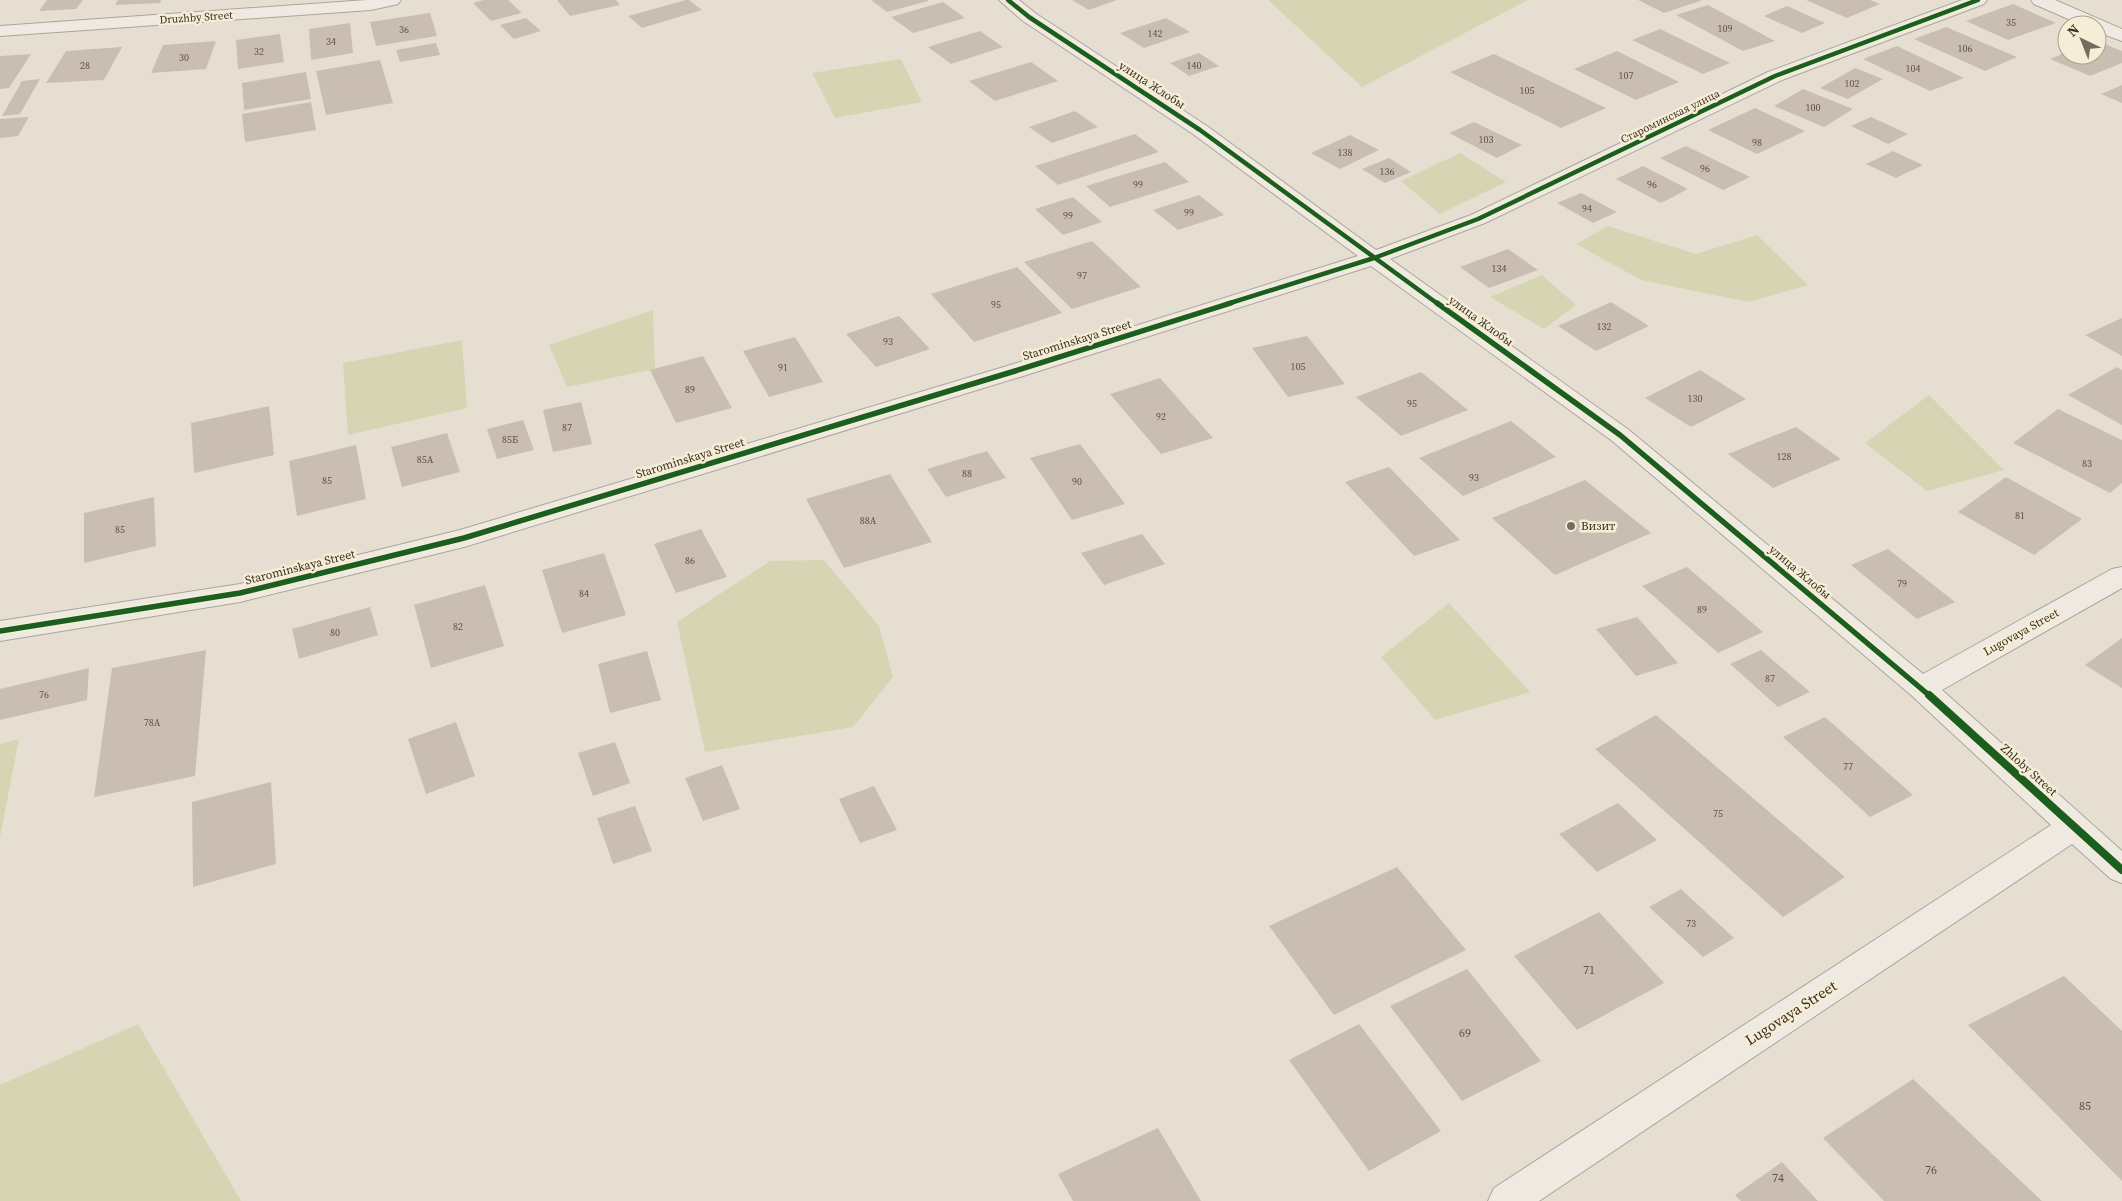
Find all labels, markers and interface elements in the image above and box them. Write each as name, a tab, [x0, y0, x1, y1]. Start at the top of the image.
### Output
street label: Druzhby Street	[159, 7, 234, 28]
north arrow	[2057, 15, 2107, 65]
house number: 35	[2006, 16, 2016, 29]
text: N	[2063, 20, 2084, 41]
house number: 109	[1718, 22, 1733, 35]
house number: 36	[399, 23, 409, 36]
house number: 142	[1148, 27, 1163, 40]
house number: 34	[326, 35, 336, 48]
house number: 106	[1958, 42, 1973, 55]
house number: 32	[254, 45, 264, 58]
house number: 30	[179, 51, 189, 64]
street label: улица Жлобы	[1116, 57, 1188, 113]
house number: 28	[80, 59, 90, 72]
house number: 140	[1187, 59, 1202, 72]
house number: 104	[1906, 62, 1921, 75]
house number: 107	[1619, 69, 1634, 82]
house number: 102	[1845, 77, 1860, 90]
house number: 105	[1520, 84, 1535, 97]
street label: Староминская улица	[1618, 86, 1723, 147]
house number: 100	[1806, 101, 1821, 114]
house number: 103	[1479, 133, 1494, 146]
house number: 98	[1752, 136, 1762, 149]
house number: 138	[1338, 146, 1353, 159]
house number: 96	[1700, 162, 1710, 175]
house number: 136	[1380, 165, 1395, 178]
house number: 99	[1133, 178, 1143, 191]
house number: 96	[1647, 178, 1657, 191]
house number: 94	[1582, 202, 1592, 215]
house number: 99	[1184, 206, 1194, 219]
house number: 99	[1063, 209, 1073, 222]
house number: 134	[1492, 262, 1507, 275]
house number: 97	[1077, 269, 1087, 282]
street label: улица Жлобы	[1445, 292, 1517, 350]
house number: 95	[991, 298, 1001, 311]
street label: Starominskaya Street	[1021, 316, 1133, 364]
house number: 132	[1597, 320, 1612, 333]
house number: 93	[883, 335, 893, 348]
house number: 105	[1291, 360, 1306, 373]
house number: 91	[778, 361, 788, 374]
house number: 89	[685, 383, 695, 396]
house number: 130	[1688, 392, 1703, 405]
house number: 95	[1407, 397, 1417, 410]
house number: 92	[1156, 410, 1166, 423]
house number: 87	[562, 421, 572, 434]
house number: 85Б	[502, 433, 518, 446]
street label: Starominskaya Street	[634, 434, 746, 482]
house number: 128	[1777, 450, 1792, 463]
house number: 85А	[417, 453, 434, 466]
house number: 83	[2082, 457, 2092, 470]
house number: 88	[962, 467, 972, 480]
house number: 93	[1469, 471, 1479, 484]
house number: 85	[322, 474, 332, 487]
house number: 90	[1072, 475, 1082, 488]
house number: 81	[2015, 509, 2025, 522]
house number: 88А	[860, 514, 877, 527]
place label: Визит	[1581, 518, 1616, 534]
marker: Визит	[1565, 520, 1577, 532]
house number: 85	[115, 523, 125, 536]
street label: улица Жлобы	[1766, 541, 1834, 603]
street label: Starominskaya Street	[243, 546, 357, 588]
house number: 86	[685, 554, 695, 567]
house number: 79	[1897, 577, 1907, 590]
house number: 84	[579, 587, 589, 600]
house number: 89	[1697, 603, 1707, 616]
street label: Lugovaya Street	[1980, 605, 2062, 659]
house number: 82	[453, 620, 463, 633]
house number: 80	[330, 626, 340, 639]
house number: 87	[1765, 672, 1775, 685]
house number: 76	[39, 688, 49, 701]
house number: 78А	[144, 716, 161, 729]
street label: Zhloby Street	[1997, 740, 2061, 800]
house number: 77	[1843, 760, 1853, 773]
house number: 75	[1713, 807, 1723, 820]
house number: 73	[1686, 917, 1696, 930]
house number: 71	[1583, 962, 1595, 978]
street label: Lugovaya Street	[1741, 975, 1841, 1050]
house number: 69	[1459, 1025, 1471, 1041]
house number: 85	[2079, 1098, 2091, 1114]
house number: 76	[1925, 1162, 1937, 1178]
house number: 74	[1772, 1170, 1784, 1186]

